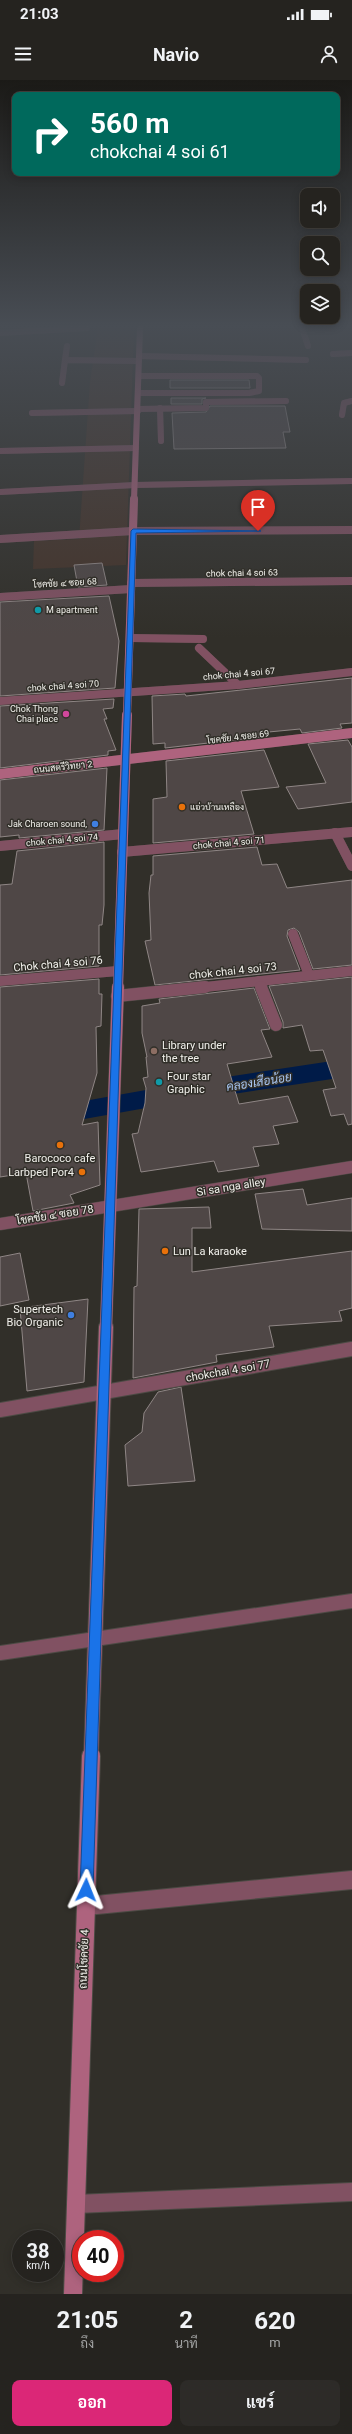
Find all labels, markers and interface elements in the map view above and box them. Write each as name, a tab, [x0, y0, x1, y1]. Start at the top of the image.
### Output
text: 21:03	[20, 5, 59, 23]
icon: menu	[12, 43, 34, 65]
icon: person	[318, 43, 340, 65]
text: Navio	[153, 44, 199, 65]
text: 560 m	[90, 107, 169, 140]
icon: right	[24, 108, 76, 160]
text: chokchai 4 soi 61	[90, 141, 230, 162]
map controls	[300, 188, 340, 324]
button: sound	[300, 188, 340, 228]
button: search	[300, 236, 340, 276]
button: layers	[300, 284, 340, 324]
pin	[241, 490, 275, 531]
icon: arrive	[247, 496, 269, 518]
street label: chok chai 4 soi 63	[206, 567, 278, 579]
street label: โชคชัย ๔ ซอย 68	[32, 575, 97, 590]
marker: M apartment	[33, 605, 43, 615]
place label: M apartment	[46, 605, 98, 615]
street label: chok chai 4 soi 67	[203, 666, 275, 682]
street label: chok chai 4 soi 70	[27, 678, 99, 694]
place label: Chok Thong Chai place	[10, 704, 58, 724]
marker: Chok Thong Chai place	[61, 709, 71, 719]
street label: โชคชัย 4 ซอย 69	[205, 727, 270, 746]
street label: ถนนสตรีวิทยา 2	[33, 758, 93, 775]
place label: แอ่วบ้านเหลือง	[190, 801, 244, 812]
marker: แอ่วบ้านเหลือง	[177, 802, 187, 812]
place label: Jak Charoen sound,	[8, 819, 87, 829]
marker: Jak Charoen sound,	[90, 819, 100, 829]
street label: chok chai 4 soi 74	[26, 832, 98, 848]
street label: chok chai 4 soi 71	[193, 835, 265, 851]
street label: Chok chai 4 soi 76	[13, 954, 103, 974]
street label: chok chai 4 soi 73	[188, 960, 278, 982]
place label: Library under the tree	[162, 1039, 226, 1065]
marker: Library under the tree	[149, 1046, 159, 1056]
water label: คลองเสือน้อย	[225, 1069, 293, 1094]
place label: Four star Graphic	[167, 1070, 211, 1096]
marker: Four star Graphic	[154, 1077, 164, 1087]
marker: Barococo cafe	[55, 1140, 65, 1150]
place label: Barococo cafe	[25, 1152, 96, 1165]
place label: Larbped Por4	[8, 1166, 74, 1179]
marker: Larbped Por4	[77, 1167, 87, 1177]
street label: Si sa nga alley	[196, 1175, 267, 1199]
street label: โชคชัย ๔ ซอย 78	[14, 1201, 95, 1228]
place label: Lun La karaoke	[173, 1245, 247, 1258]
marker: Lun La karaoke	[160, 1246, 170, 1256]
place label: Supertech Bio Organic	[7, 1303, 63, 1329]
marker: Supertech Bio Organic	[66, 1310, 76, 1320]
street label: chokchai 4 soi 77	[185, 1357, 271, 1385]
position arrow	[65, 1869, 107, 1911]
street label: ถนนโชคชัย 4	[74, 1929, 92, 1989]
speed limit sign: 40	[72, 2230, 124, 2282]
text: 38	[27, 2239, 49, 2263]
text: km/h	[26, 2260, 50, 2271]
text: 21:05	[56, 2306, 118, 2334]
text: 2	[179, 2306, 193, 2334]
text: 620	[254, 2307, 296, 2335]
text: m	[269, 2335, 281, 2350]
text: ถึง	[81, 2336, 94, 2351]
text: นาที	[175, 2336, 198, 2351]
button: ออก	[12, 2380, 172, 2426]
button: แชร์	[180, 2380, 340, 2426]

